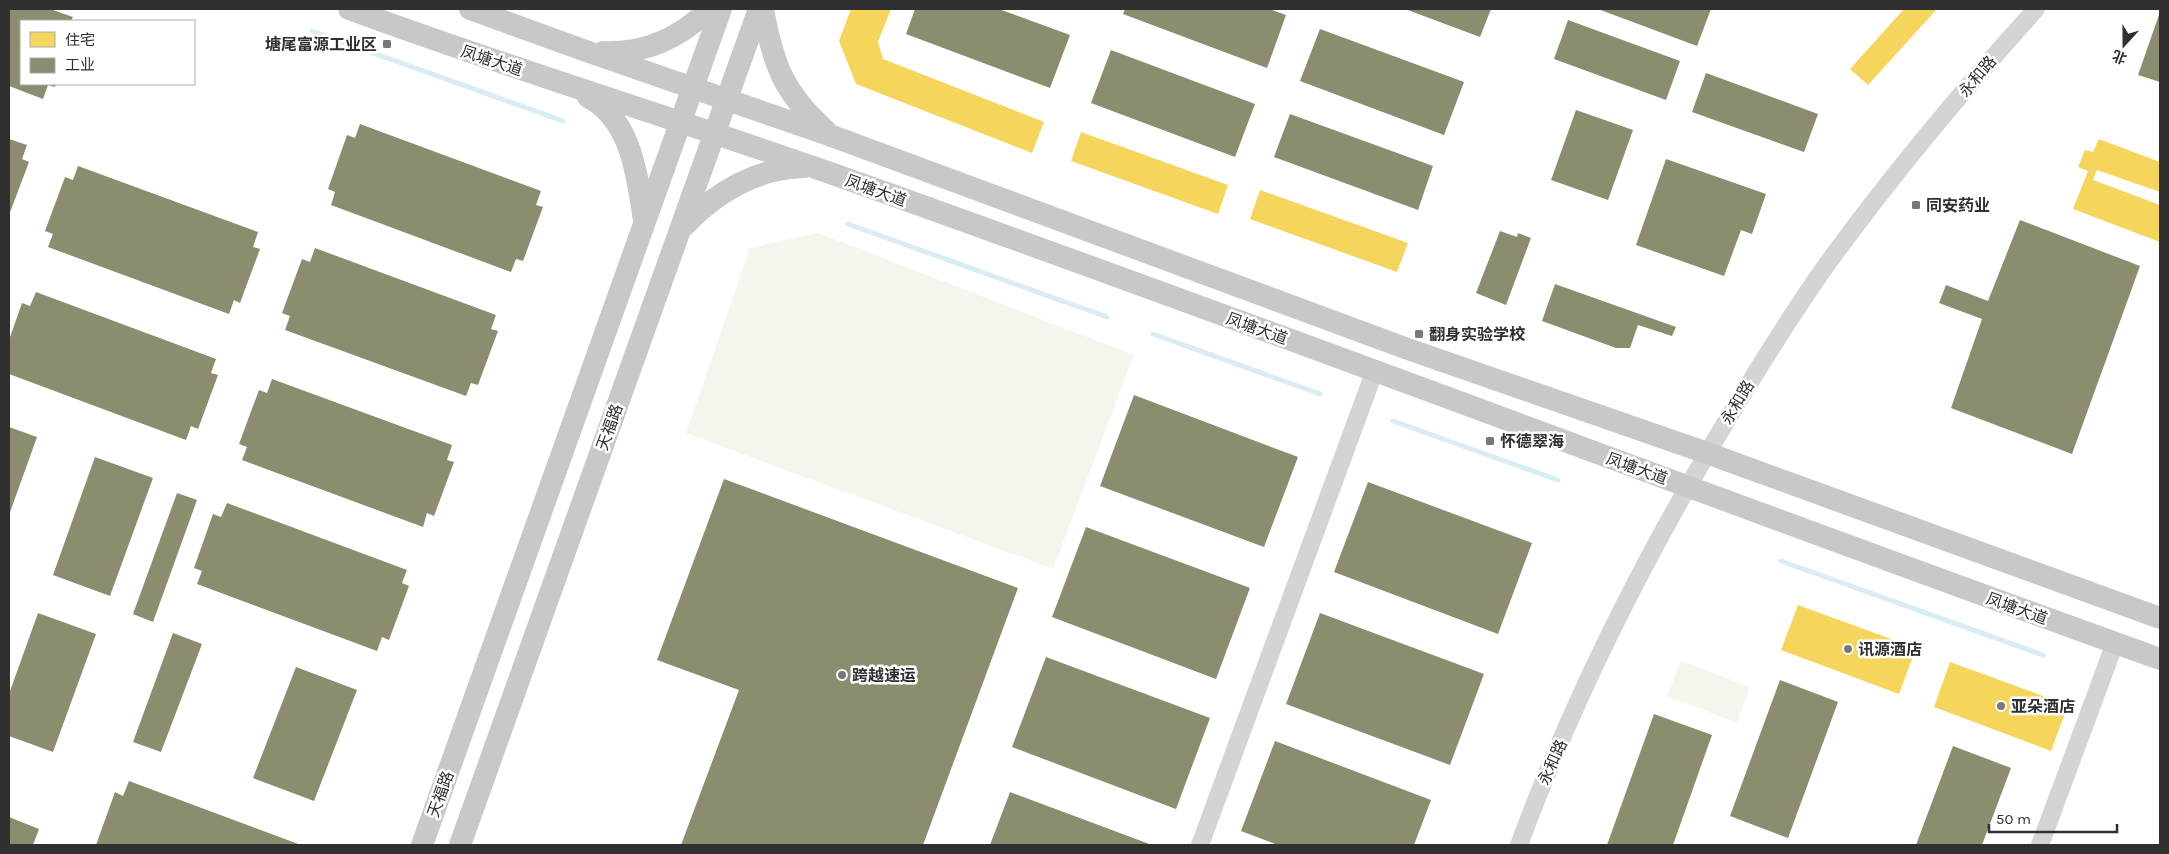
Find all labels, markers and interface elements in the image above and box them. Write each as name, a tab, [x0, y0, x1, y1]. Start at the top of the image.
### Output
legend	[20, 20, 195, 85]
north arrow	[2099, 20, 2149, 70]
text: 住宅	[65, 31, 95, 49]
place label: 塘尾富源工业区	[265, 35, 377, 54]
marker: 塘尾富源工业区	[381, 38, 393, 50]
street label: 凤塘大道	[458, 42, 525, 79]
text: 北	[2110, 46, 2129, 67]
street label: 永和路	[1955, 52, 2000, 101]
text: 工业	[65, 56, 95, 74]
street label: 凤塘大道	[843, 171, 909, 210]
place label: 同安药业	[1926, 196, 1990, 215]
marker: 同安药业	[1910, 199, 1922, 211]
street label: 凤塘大道	[1224, 309, 1290, 348]
place label: 翻身实验学校	[1429, 325, 1526, 344]
marker: 翻身实验学校	[1413, 328, 1425, 340]
street label: 永和路	[1717, 377, 1758, 428]
street label: 天福路	[592, 401, 627, 453]
place label: 怀德翠海	[1500, 432, 1564, 451]
marker: 怀德翠海	[1484, 435, 1496, 447]
street label: 凤塘大道	[1604, 449, 1670, 488]
street label: 凤塘大道	[1984, 589, 2050, 628]
place label: 讯源酒店	[1858, 640, 1922, 659]
marker: 讯源酒店	[1842, 643, 1854, 655]
place label: 跨越速运	[852, 666, 916, 685]
marker: 跨越速运	[836, 669, 848, 681]
place label: 亚朵酒店	[2011, 697, 2075, 716]
marker: 亚朵酒店	[1995, 700, 2007, 712]
street label: 永和路	[1534, 736, 1571, 788]
street label: 天福路	[423, 768, 458, 820]
scale bar	[1989, 802, 2116, 834]
text: 50 m	[1996, 810, 2031, 828]

